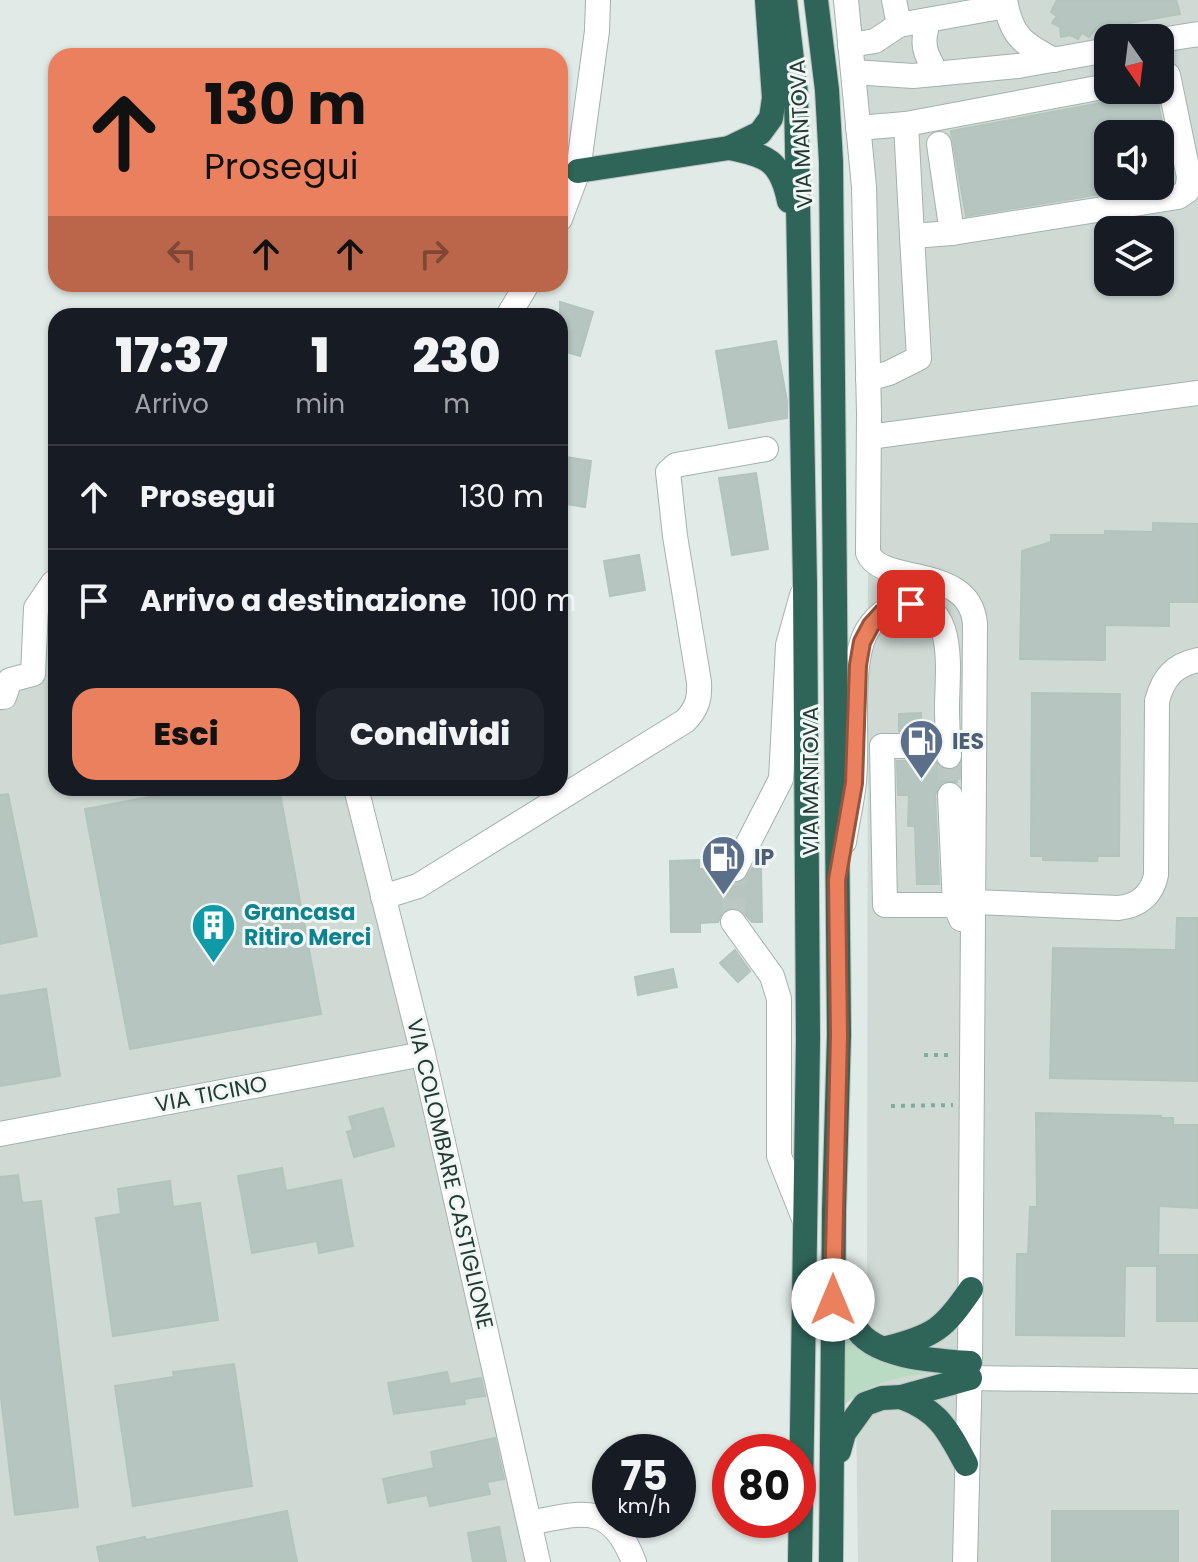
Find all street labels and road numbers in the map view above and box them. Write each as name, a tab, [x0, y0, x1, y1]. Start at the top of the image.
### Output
street label: VIA MANTOVA	[782, 59, 820, 209]
street label: VIA MANTOVA	[795, 706, 826, 856]
street label: VIA COLOMBARE CASTIGLIONE	[399, 1016, 501, 1332]
street label: VIA TICINO	[152, 1068, 270, 1120]

